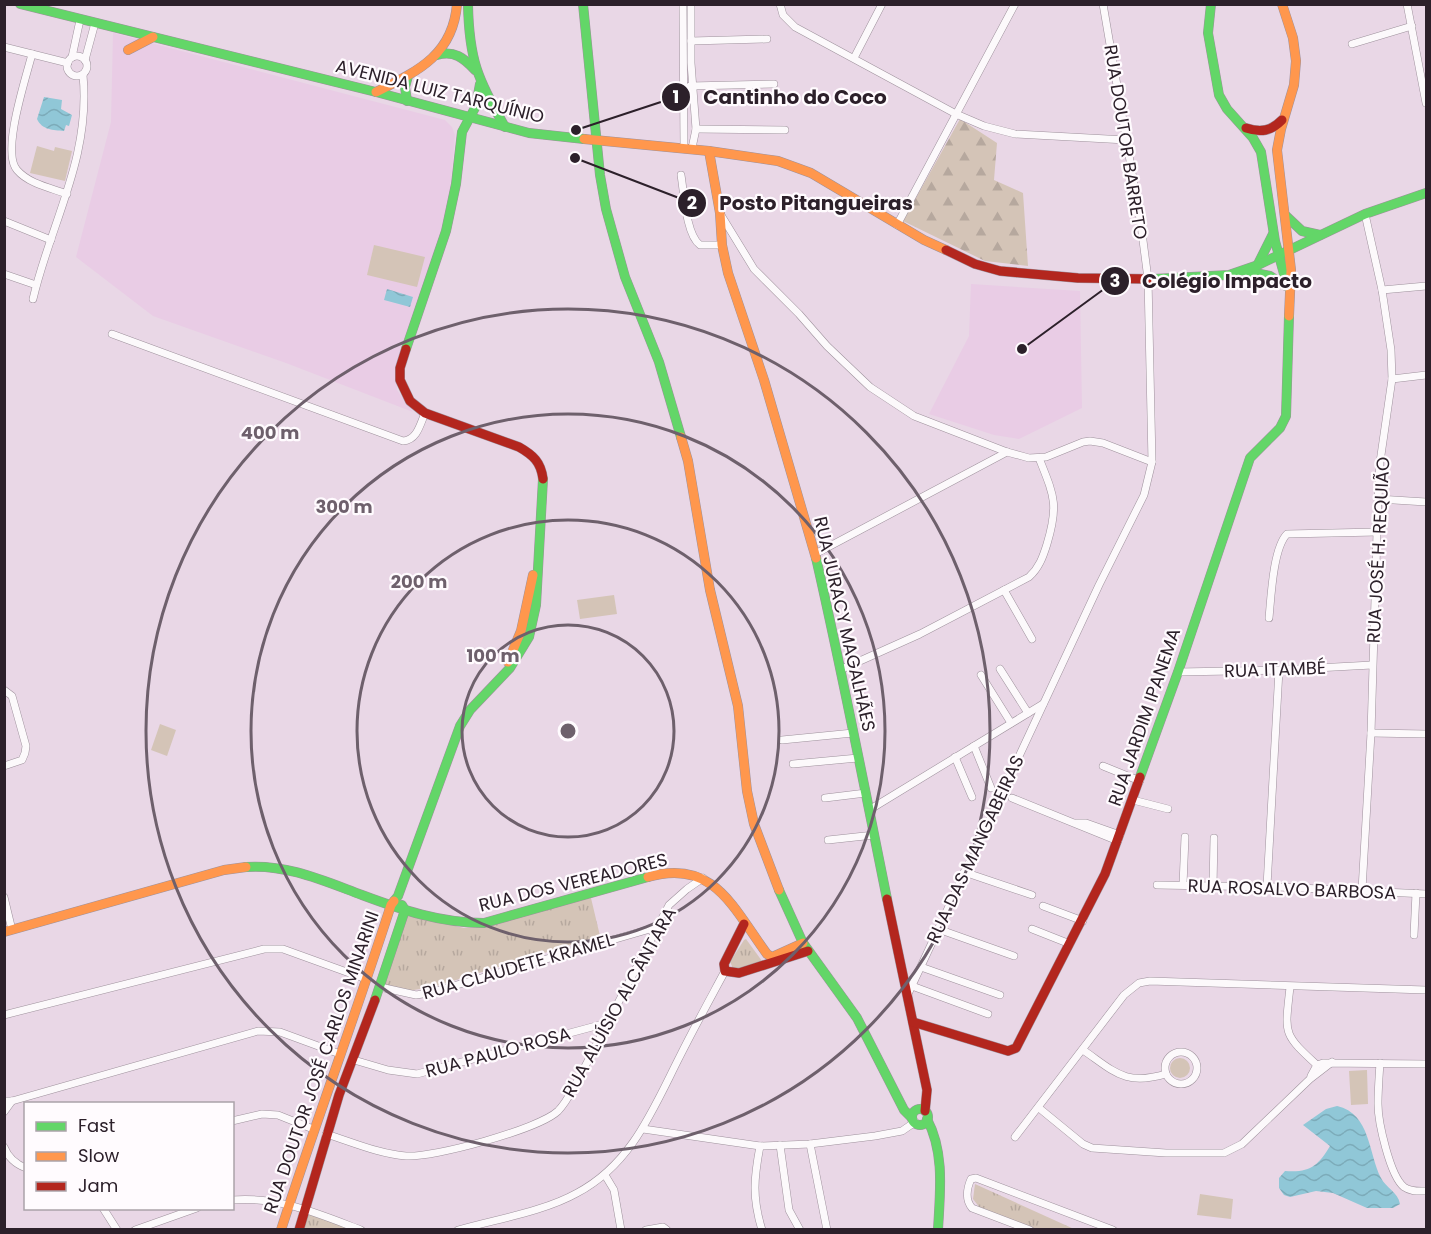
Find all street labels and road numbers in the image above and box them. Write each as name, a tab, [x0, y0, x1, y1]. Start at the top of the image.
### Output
street label: RUA DOUTOR BARRETO	[1098, 43, 1154, 241]
street label: AVENIDA LUIZ TARQUÍNIO	[333, 53, 547, 129]
street label: RUA JOSÉ H. REQUIÃO	[1361, 456, 1395, 644]
street label: RUA JURACY MAGALHÃES	[808, 514, 882, 734]
street label: RUA JARDIM IPANEMA	[1102, 625, 1186, 809]
street label: RUA ITAMBÉ	[1224, 655, 1326, 683]
street label: RUA DAS MANGABEIRAS	[920, 751, 1030, 947]
street label: RUA DOS VEREADORES	[476, 846, 670, 918]
street label: RUA ROSALVO BARBOSA	[1187, 873, 1397, 905]
street label: RUA ALUÍSIO ALCÂNTARA	[556, 902, 682, 1102]
street label: RUA DOUTOR JOSÉ CARLOS MINARINI	[257, 907, 385, 1217]
street label: RUA CLAUDETE KRAMEL	[419, 927, 617, 1005]
street label: RUA PAULO ROSA	[423, 1021, 573, 1083]

